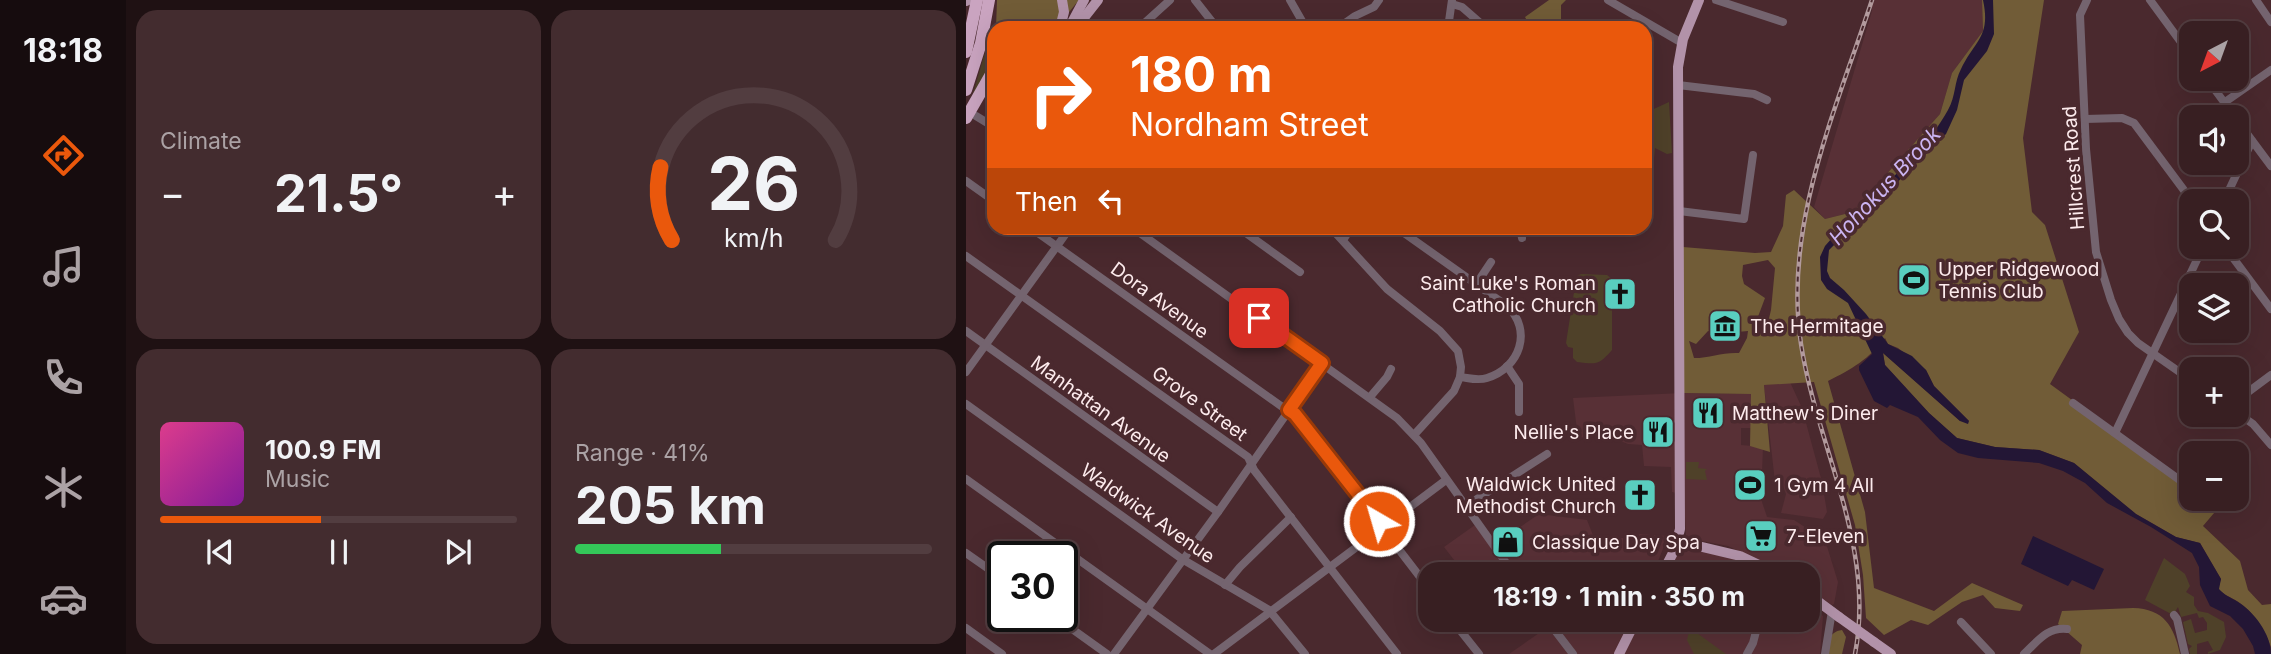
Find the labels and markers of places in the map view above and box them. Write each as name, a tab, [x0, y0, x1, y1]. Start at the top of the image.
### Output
place label: Upper Ridgewood Tennis Club	[1938, 258, 2099, 303]
sports icon: Upper Ridgewood Tennis Club	[1895, 261, 1933, 299]
place label: Saint Luke's Roman Catholic Church	[1420, 272, 1596, 317]
church icon: Saint Luke's Roman Catholic Church	[1601, 275, 1639, 313]
pin	[1229, 288, 1289, 348]
museum icon: The Hermitage	[1706, 307, 1744, 345]
place label: The Hermitage	[1750, 315, 1884, 338]
restaurant icon: Matthew's Diner	[1689, 394, 1727, 432]
place label: Matthew's Diner	[1732, 402, 1878, 425]
restaurant icon: Nellie's Place	[1639, 413, 1677, 451]
place label: Nellie's Place	[1514, 421, 1634, 444]
sports icon: 1 Gym 4 All	[1731, 466, 1769, 504]
place label: Waldwick United Methodist Church	[1456, 473, 1616, 518]
place label: 1 Gym 4 All	[1774, 474, 1874, 497]
church icon: Waldwick United Methodist Church	[1621, 476, 1659, 514]
supermarket icon: 7-Eleven	[1742, 517, 1780, 555]
shop icon: Classique Day Spa	[1489, 523, 1527, 561]
place label: 7-Eleven	[1786, 525, 1865, 548]
place label: Classique Day Spa	[1532, 531, 1700, 554]

